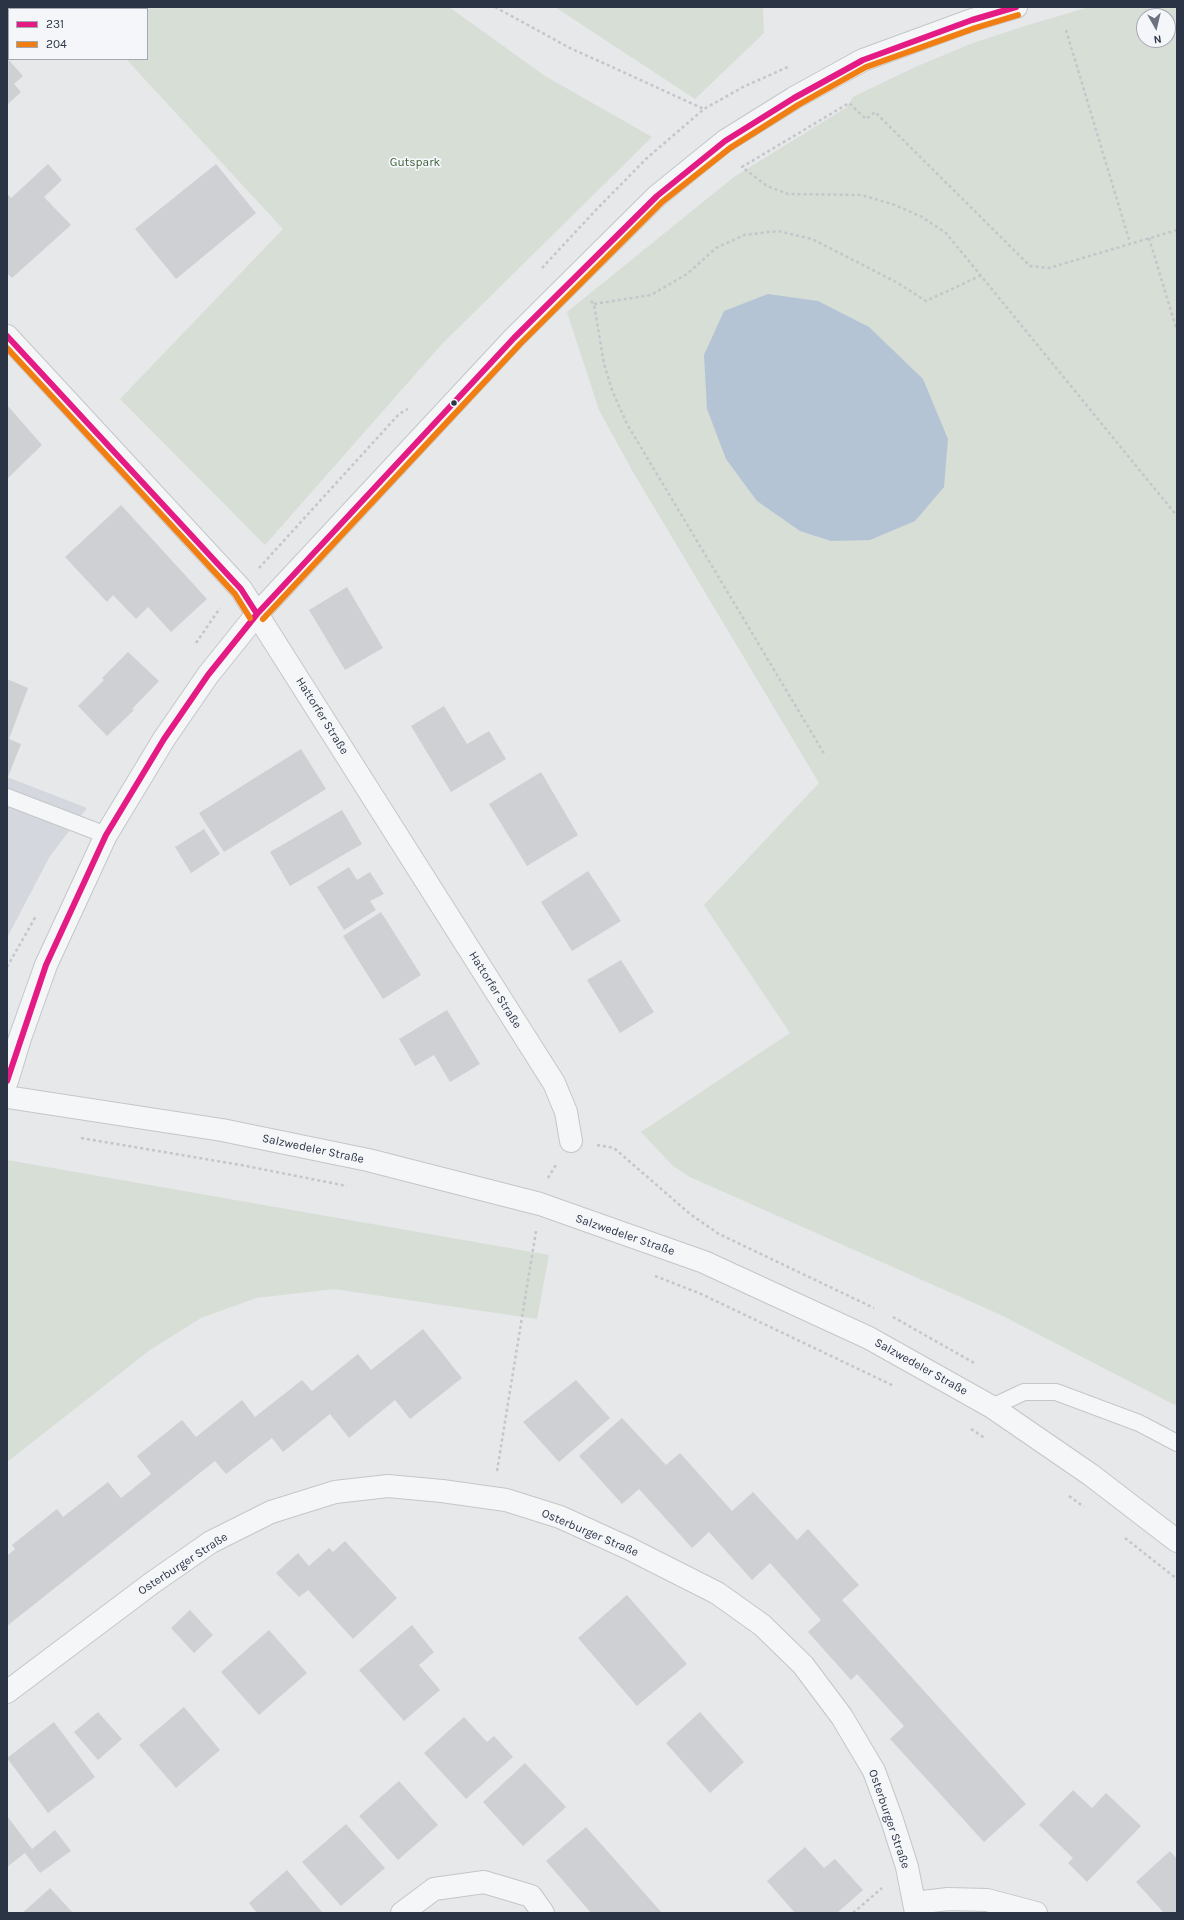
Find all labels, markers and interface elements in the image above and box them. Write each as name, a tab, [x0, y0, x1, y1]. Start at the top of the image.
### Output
legend	[8, 8, 148, 60]
north arrow	[1136, 8, 1176, 48]
text: 231	[46, 17, 64, 31]
text: N	[1153, 32, 1162, 46]
text: 204	[46, 37, 67, 51]
park label: Gutspark	[390, 156, 440, 170]
unlabelled marker	[449, 398, 459, 408]
street label: Hattorfer Straße	[293, 675, 351, 757]
street label: Hattorfer Straße	[466, 949, 524, 1031]
street label: Salzwedeler Straße	[261, 1131, 365, 1167]
street label: Salzwedeler Straße	[573, 1211, 677, 1259]
street label: Salzwedeler Straße	[872, 1335, 970, 1399]
street label: Osterburger Straße	[539, 1506, 641, 1560]
street label: Osterburger Straße	[135, 1530, 231, 1598]
street label: Osterburger Straße	[865, 1768, 913, 1870]

